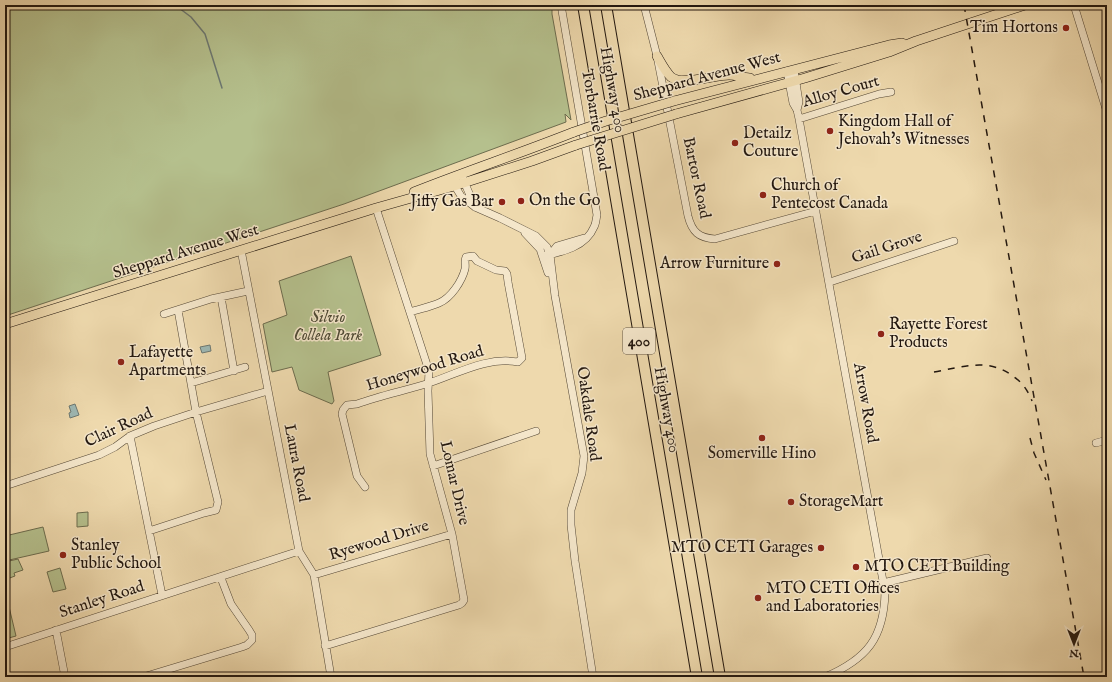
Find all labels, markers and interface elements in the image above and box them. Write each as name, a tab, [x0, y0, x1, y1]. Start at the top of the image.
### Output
place label: Tim Hortons	[970, 18, 1058, 38]
marker: Tim Hortons	[1061, 23, 1071, 33]
street label: Highway 400	[595, 45, 629, 135]
street label: Sheppard Avenue West	[631, 48, 783, 106]
street label: Torbarrie Road	[576, 67, 614, 173]
street label: Alloy Court	[799, 71, 882, 113]
place label: Kingdom Hall of Jehovah's Witnesses	[836, 112, 970, 150]
place label: Detailz Couture	[743, 124, 798, 162]
marker: Kingdom Hall of Jehovah's Witnesses	[825, 126, 835, 136]
street label: Bartor Road	[678, 135, 714, 221]
marker: Detailz Couture	[730, 138, 740, 148]
place label: Church of Pentecost Canada	[771, 176, 888, 214]
marker: Church of Pentecost Canada	[758, 190, 768, 200]
place label: On the Go	[529, 191, 601, 211]
place label: Jiffy Gas Bar	[408, 192, 494, 212]
marker: On the Go	[516, 196, 526, 206]
marker: Jiffy Gas Bar	[497, 197, 507, 207]
street label: Sheppard Avenue West	[111, 220, 262, 284]
street label: Gail Grove	[849, 227, 925, 269]
place label: Arrow Furniture	[659, 254, 769, 274]
marker: Arrow Furniture	[772, 259, 782, 269]
park label: Silvio Collela Park	[294, 308, 363, 346]
place label: Rayette Forest Products	[889, 315, 988, 353]
road number: 400	[623, 328, 655, 354]
marker: Rayette Forest Products	[876, 329, 886, 339]
street label: Honeywood Road	[364, 342, 487, 396]
place label: Lafayette Apartments	[128, 343, 206, 381]
marker: Lafayette Apartments	[116, 357, 126, 367]
street label: Arrow Road	[848, 360, 882, 445]
street label: Oakdale Road	[571, 365, 605, 463]
street label: Highway 400	[649, 365, 683, 455]
street label: Clair Road	[82, 403, 157, 452]
street label: Laura Road	[279, 422, 313, 504]
marker: Somerville Hino	[757, 433, 767, 443]
street label: Lomar Drive	[435, 439, 473, 527]
place label: Somerville Hino	[708, 444, 817, 464]
place label: StorageMart	[799, 492, 884, 512]
marker: StorageMart	[786, 497, 796, 507]
street label: Ryewood Drive	[327, 516, 431, 566]
place label: Stanley Public School	[71, 536, 162, 574]
place label: MTO CETI Garages	[671, 538, 813, 558]
marker: MTO CETI Garages	[816, 543, 826, 553]
marker: Stanley Public School	[58, 550, 68, 560]
place label: MTO CETI Building	[864, 557, 1010, 577]
marker: MTO CETI Building	[851, 562, 861, 572]
street label: Stanley Road	[57, 577, 148, 623]
place label: MTO CETI Offices and Laboratories	[766, 579, 900, 617]
marker: MTO CETI Offices and Laboratories	[753, 593, 763, 603]
north arrow	[1054, 624, 1094, 664]
text: N	[1069, 646, 1080, 660]

